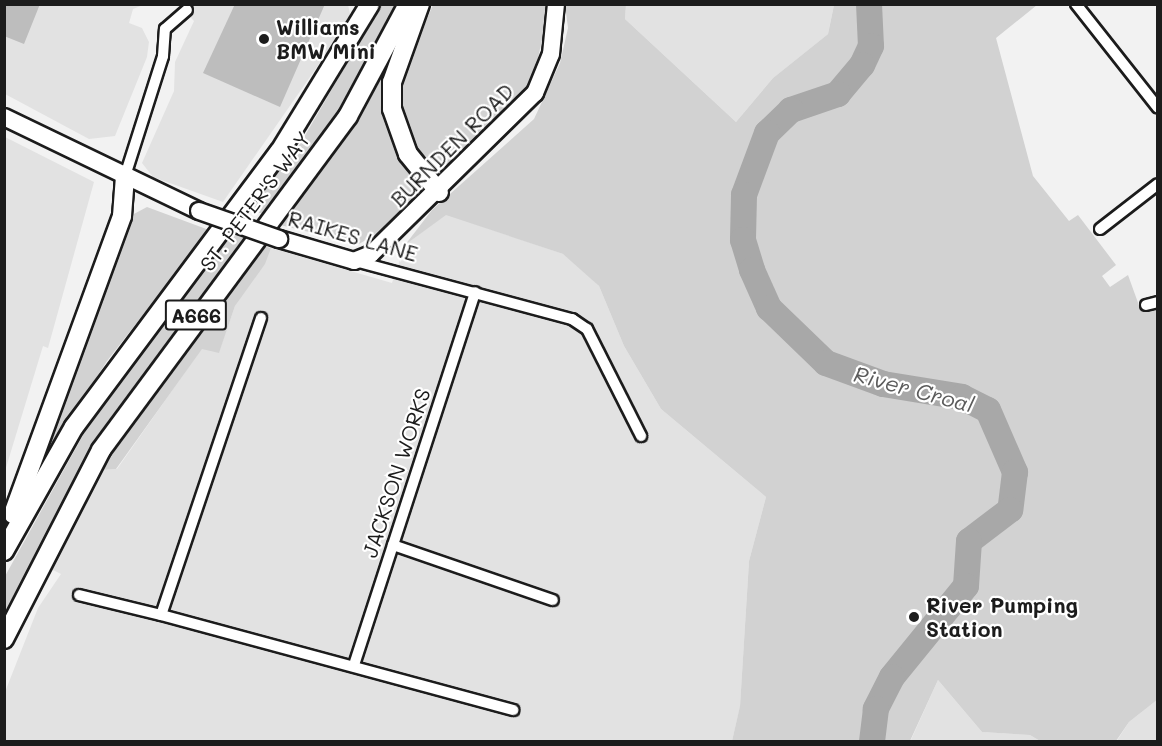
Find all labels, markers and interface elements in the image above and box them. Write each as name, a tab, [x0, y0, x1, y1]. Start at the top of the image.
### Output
place label: Williams BMW Mini	[276, 14, 376, 64]
marker: Williams BMW Mini	[257, 32, 271, 46]
street label: BURNDEN ROAD	[385, 78, 519, 212]
street label: ST. PETER'S WAY	[194, 126, 316, 276]
street label: RAIKES LANE	[285, 205, 421, 267]
road number: A666	[164, 298, 228, 332]
water label: River Croal	[851, 360, 977, 418]
street label: JACKSON WORKS	[357, 385, 435, 561]
place label: River Pumping Station	[926, 592, 1078, 642]
marker: River Pumping Station	[907, 610, 921, 624]

